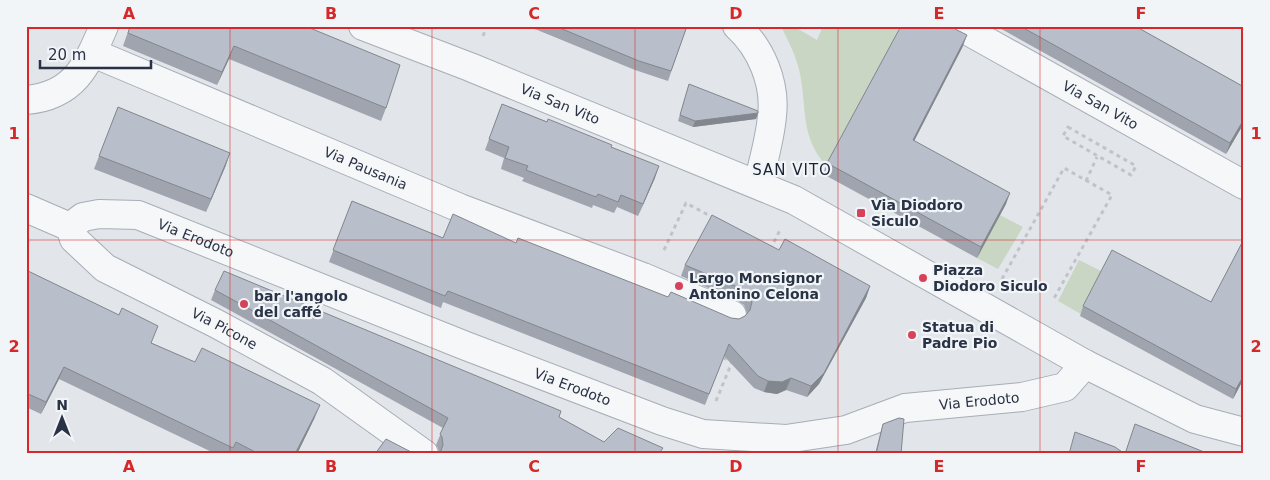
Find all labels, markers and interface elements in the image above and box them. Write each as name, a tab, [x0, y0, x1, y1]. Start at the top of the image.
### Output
text: A	[123, 4, 136, 23]
text: B	[325, 4, 337, 23]
text: C	[528, 4, 540, 23]
text: D	[729, 4, 743, 23]
text: E	[934, 4, 944, 23]
text: F	[1136, 4, 1146, 23]
scale bar	[40, 38, 151, 70]
text: 20 m	[48, 46, 86, 64]
street label: Via San Vito	[1060, 77, 1141, 132]
street label: Via San Vito	[518, 81, 602, 127]
text: 1	[8, 124, 20, 143]
text: 1	[1250, 124, 1262, 143]
street label: Via Pausania	[322, 144, 410, 193]
district label: SAN VITO	[752, 161, 832, 179]
place label: Via Diodoro Siculo	[871, 197, 963, 229]
marker: Via Diodoro Siculo	[855, 207, 867, 219]
street label: Via Erodoto	[155, 216, 236, 260]
place label: Piazza Diodoro Siculo	[933, 262, 1048, 294]
place label: Largo Monsignor Antonino Celona	[689, 270, 822, 302]
marker: Piazza Diodoro Siculo	[917, 272, 929, 284]
marker: Largo Monsignor Antonino Celona	[673, 280, 685, 292]
place label: bar l'angolo del caffé	[254, 288, 348, 320]
marker: bar l'angolo del caffé	[238, 298, 250, 310]
street label: Via Picone	[189, 305, 260, 352]
place label: Statua di Padre Pio	[922, 319, 998, 351]
marker: Statua di Padre Pio	[906, 329, 918, 341]
text: 2	[8, 337, 20, 356]
text: 2	[1250, 337, 1262, 356]
street label: Via Erodoto	[532, 365, 613, 409]
street label: Via Erodoto	[938, 389, 1020, 413]
north arrow	[38, 392, 88, 442]
text: N	[56, 397, 68, 413]
text: A	[123, 457, 136, 476]
text: B	[325, 457, 337, 476]
text: C	[528, 457, 540, 476]
text: D	[729, 457, 743, 476]
text: E	[934, 457, 944, 476]
text: F	[1136, 457, 1146, 476]

